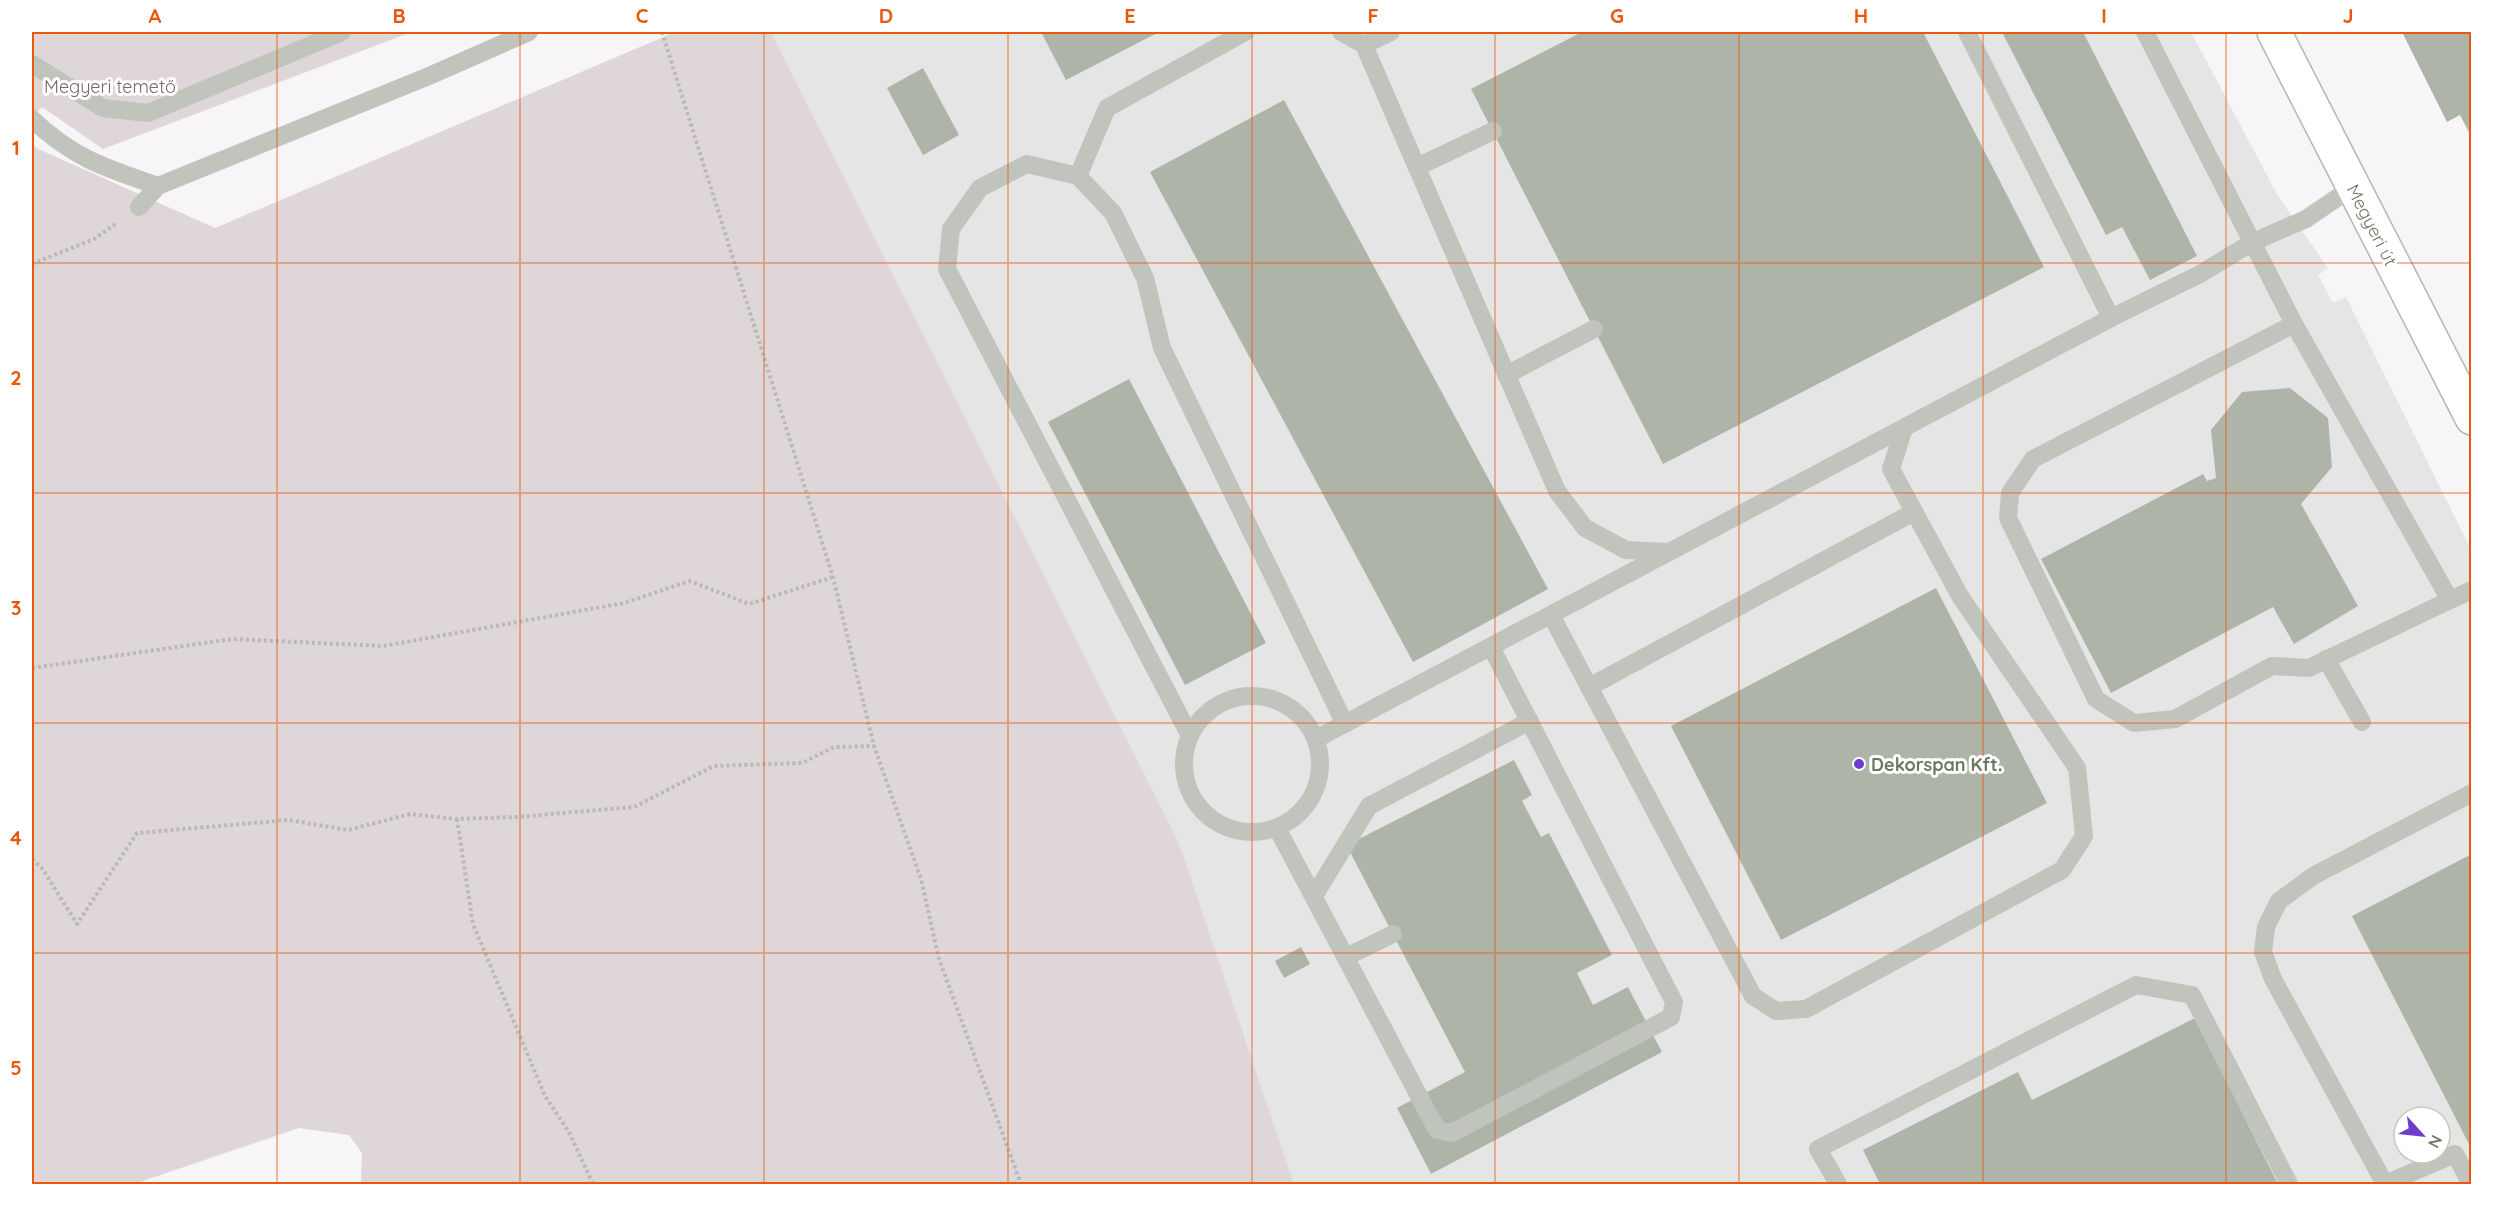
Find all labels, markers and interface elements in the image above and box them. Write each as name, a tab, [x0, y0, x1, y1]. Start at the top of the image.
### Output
text: A	[149, 3, 162, 28]
text: B	[392, 3, 406, 28]
text: C	[636, 3, 649, 28]
text: D	[879, 3, 893, 28]
text: E	[1124, 3, 1136, 28]
text: F	[1367, 3, 1379, 28]
text: G	[1610, 3, 1624, 28]
text: H	[1854, 3, 1868, 28]
text: I	[2101, 3, 2107, 28]
text: J	[2342, 3, 2354, 28]
park label: Megyeri temető	[44, 75, 176, 98]
text: 1	[12, 135, 20, 160]
street label: Megyeri út	[2342, 180, 2402, 270]
text: 2	[10, 365, 22, 390]
text: 3	[11, 595, 21, 620]
place label: Dekorspan Kft.	[1871, 753, 2002, 776]
marker: Dekorspan Kft.	[1852, 757, 1866, 771]
text: 4	[10, 825, 22, 850]
text: 5	[10, 1055, 22, 1080]
north arrow	[2392, 1105, 2452, 1165]
text: N	[2424, 1132, 2447, 1152]

